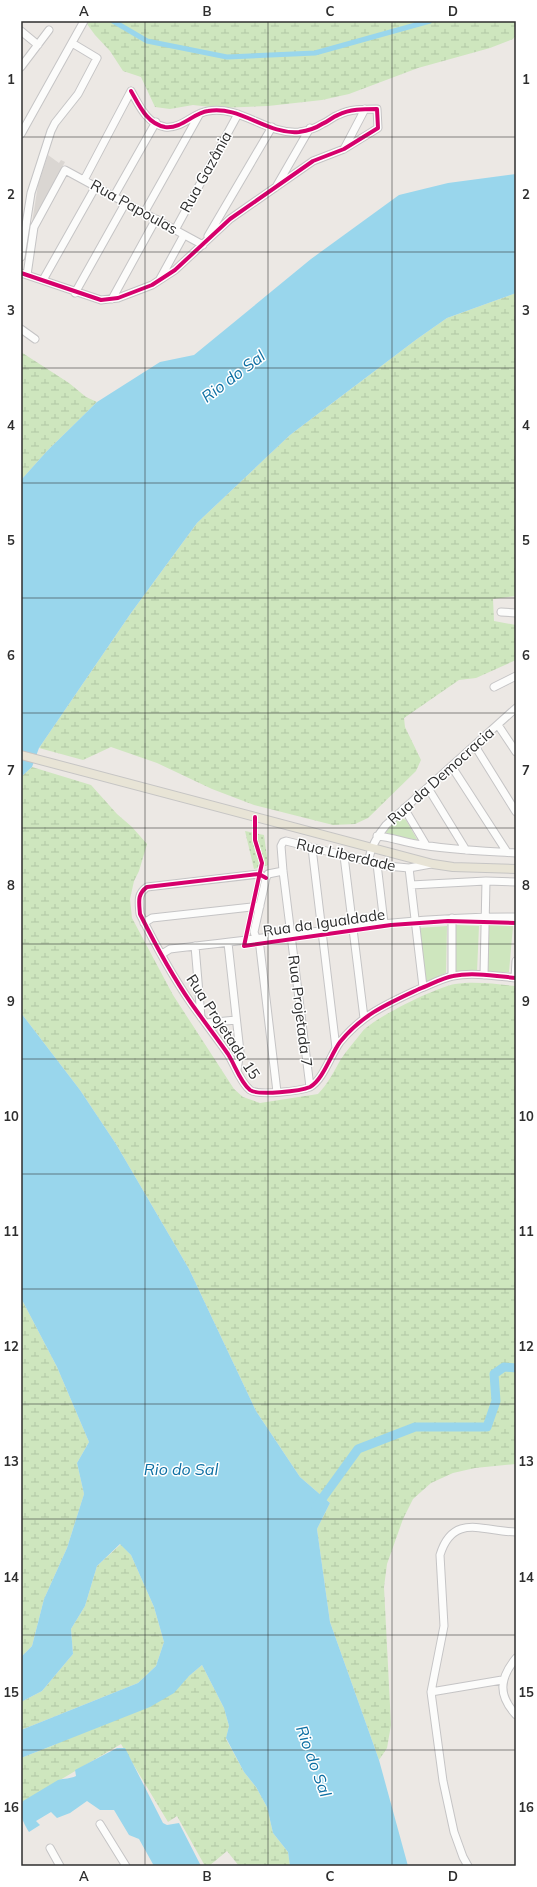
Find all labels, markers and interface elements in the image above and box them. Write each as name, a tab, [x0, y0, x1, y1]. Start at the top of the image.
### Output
text: A	[79, 3, 89, 19]
text: B	[203, 3, 212, 19]
text: C	[326, 3, 335, 19]
text: D	[448, 3, 458, 19]
text: 1	[7, 71, 15, 87]
text: 1	[522, 71, 530, 87]
street label: Rua Gazânia	[175, 128, 236, 216]
street label: Rua Papoulas	[87, 175, 181, 238]
text: 2	[7, 186, 15, 202]
text: 2	[522, 186, 530, 202]
text: 3	[7, 302, 15, 318]
text: 3	[522, 302, 530, 318]
water label: Rio do Sal	[197, 345, 269, 406]
text: 4	[7, 417, 15, 433]
text: 4	[522, 417, 530, 433]
text: 5	[7, 532, 15, 548]
text: 5	[522, 532, 530, 548]
text: 6	[7, 647, 15, 663]
text: 6	[522, 647, 530, 663]
street label: Rua da Democracia	[383, 723, 498, 828]
text: 7	[7, 762, 15, 778]
text: 7	[522, 762, 530, 778]
street label: Rua Liberdade	[295, 834, 398, 875]
text: 8	[7, 877, 15, 893]
text: 8	[522, 877, 530, 893]
street label: Rua da Igualdade	[262, 905, 386, 940]
street label: Rua Projetada 7	[284, 954, 317, 1068]
street label: Rua Projetada 15	[182, 971, 264, 1083]
text: 9	[7, 993, 15, 1009]
text: 9	[522, 993, 530, 1009]
text: 10	[3, 1108, 19, 1124]
text: 10	[518, 1108, 534, 1124]
text: 11	[3, 1223, 19, 1239]
text: 11	[518, 1223, 534, 1239]
text: 12	[3, 1338, 19, 1354]
text: 12	[518, 1338, 534, 1354]
text: 13	[3, 1453, 19, 1469]
text: 13	[518, 1453, 534, 1469]
water label: Rio do Sal	[144, 1459, 218, 1479]
text: 14	[3, 1569, 19, 1585]
text: 14	[518, 1569, 534, 1585]
text: 15	[3, 1684, 19, 1700]
text: 15	[518, 1684, 534, 1700]
water label: Rio do Sal	[292, 1723, 336, 1800]
text: 16	[3, 1799, 19, 1815]
text: 16	[518, 1799, 534, 1815]
text: A	[79, 1868, 89, 1884]
text: B	[203, 1868, 212, 1884]
text: C	[326, 1868, 335, 1884]
text: D	[448, 1868, 458, 1884]

